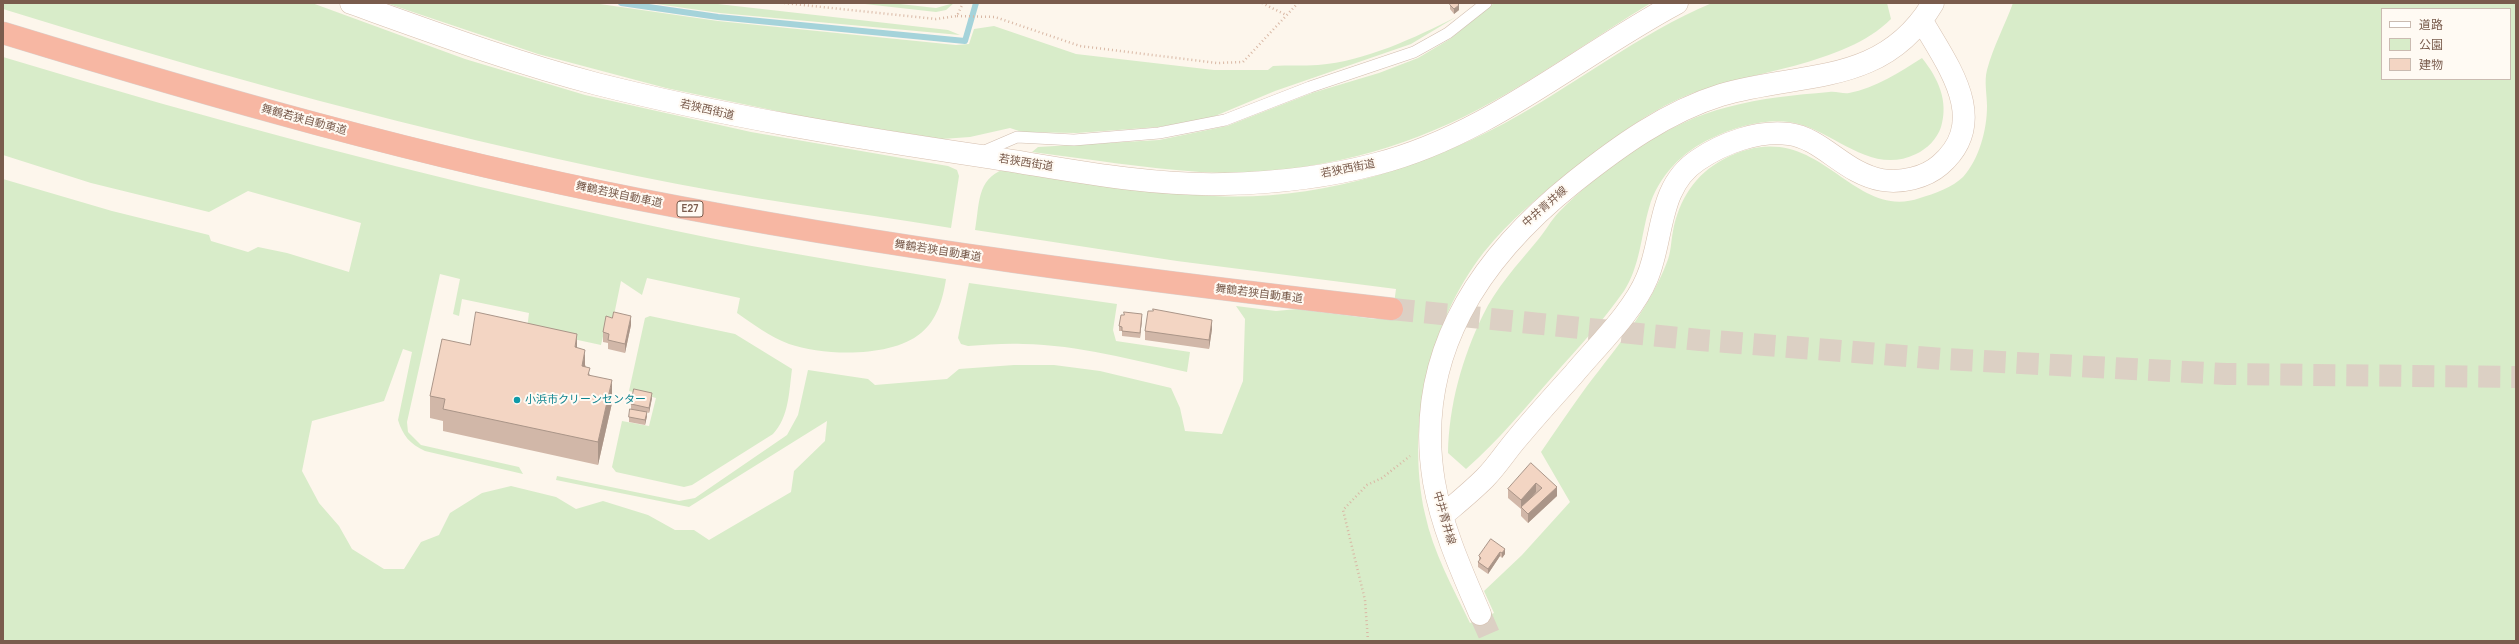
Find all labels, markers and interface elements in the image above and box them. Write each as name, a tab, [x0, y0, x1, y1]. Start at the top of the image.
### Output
legend	[2381, 8, 2511, 80]
text: 道路	[2419, 16, 2443, 33]
text: 公園	[2419, 36, 2443, 53]
text: 建物	[2419, 56, 2443, 73]
street label: 若狭西街道	[679, 97, 735, 123]
street label: 舞鶴若狭自動車道	[260, 102, 348, 138]
street label: 若狭西街道	[998, 152, 1054, 174]
street label: 若狭西街道	[1320, 157, 1376, 181]
street label: 舞鶴若狭自動車道	[575, 179, 663, 211]
street label: 中井青井線	[1520, 184, 1570, 230]
road number: E27	[677, 201, 703, 217]
street label: 舞鶴若狭自動車道	[894, 238, 982, 264]
street label: 舞鶴若狭自動車道	[1215, 282, 1303, 306]
place label: 小浜市クリーンセンター	[525, 393, 646, 407]
marker: 小浜市クリーンセンター	[512, 395, 522, 405]
street label: 中井青井線	[1430, 490, 1458, 546]

